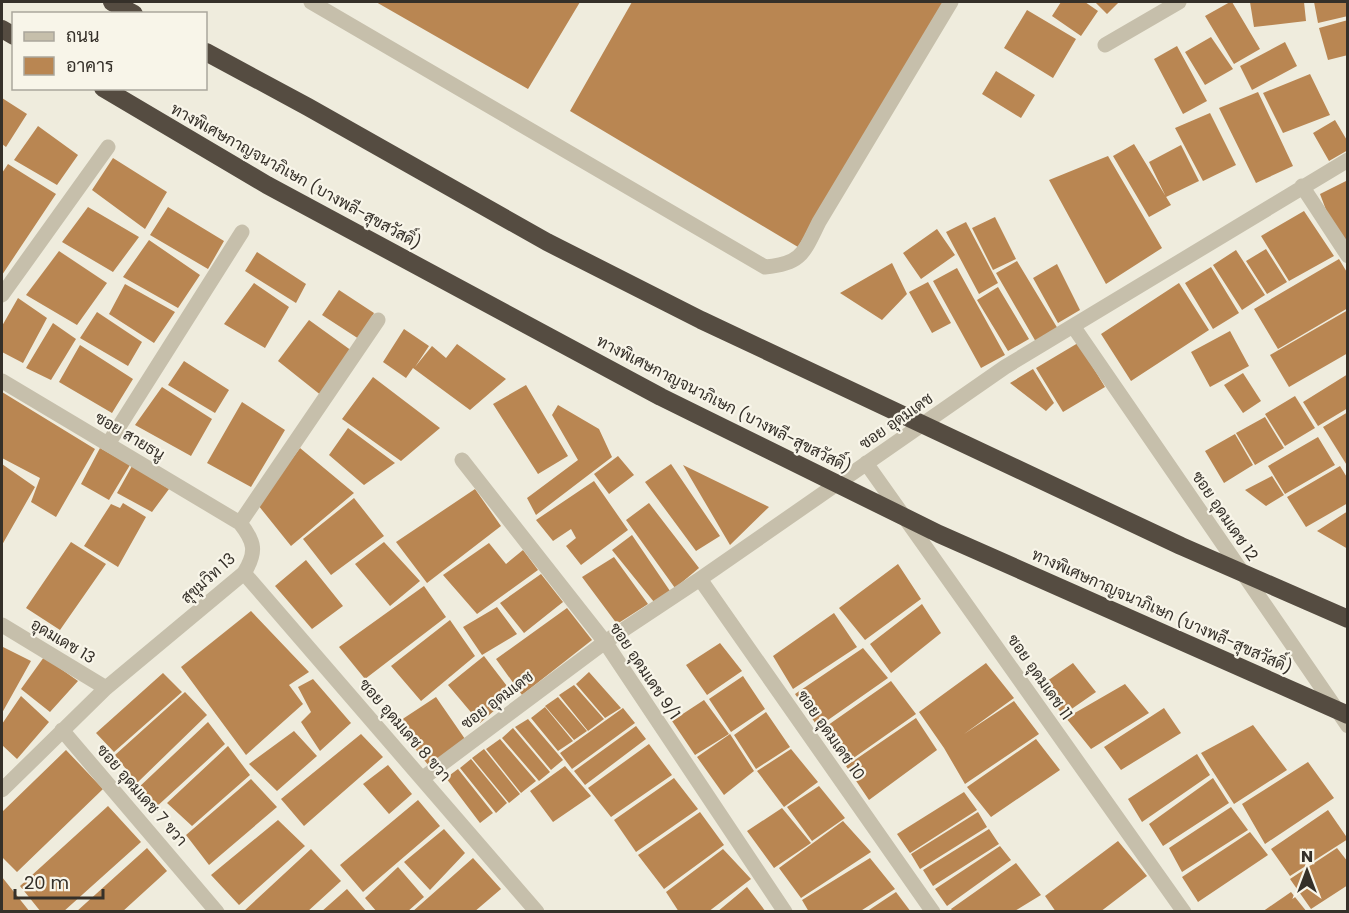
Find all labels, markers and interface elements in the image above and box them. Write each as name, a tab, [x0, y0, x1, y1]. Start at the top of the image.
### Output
legend	[12, 12, 207, 90]
text: ถนน	[66, 23, 99, 48]
text: อาคาร	[66, 53, 114, 78]
street label: ทางพิเศษกาญจนาภิเษก (บางพลี-สุขสวัสดิ์)	[167, 94, 427, 255]
street label: ทางพิเศษกาญจนาภิเษก (บางพลี-สุขสวัสดิ์)	[593, 327, 857, 479]
street label: ซอย อุดมเดช	[854, 387, 938, 455]
street label: ซอย สายธนู	[91, 406, 169, 466]
street label: ซอย อุดมเดช 12	[1186, 466, 1264, 566]
street label: ทางพิเศษกาญจนาภิเษก (บางพลี-สุขสวัสดิ์)	[1028, 540, 1297, 679]
street label: สุขุมวิท 13	[176, 547, 240, 609]
street label: อุดมเดช 13	[26, 613, 100, 669]
street label: ซอย อุดมเดช 9/1	[604, 618, 686, 724]
street label: ซอย อุดมเดช 11	[1002, 629, 1078, 725]
street label: ซอย อุดมเดช	[456, 665, 538, 735]
street label: ซอย อุดมเดช 8 ขวา	[354, 674, 456, 786]
street label: ซอย อุดมเดช 10	[791, 685, 871, 785]
street label: ซอย อุดมเดช 7 ขวา	[91, 739, 193, 851]
north arrow	[1277, 841, 1337, 901]
text: N	[1301, 845, 1313, 868]
scale bar	[15, 862, 104, 900]
text: 20 m	[24, 870, 69, 895]

